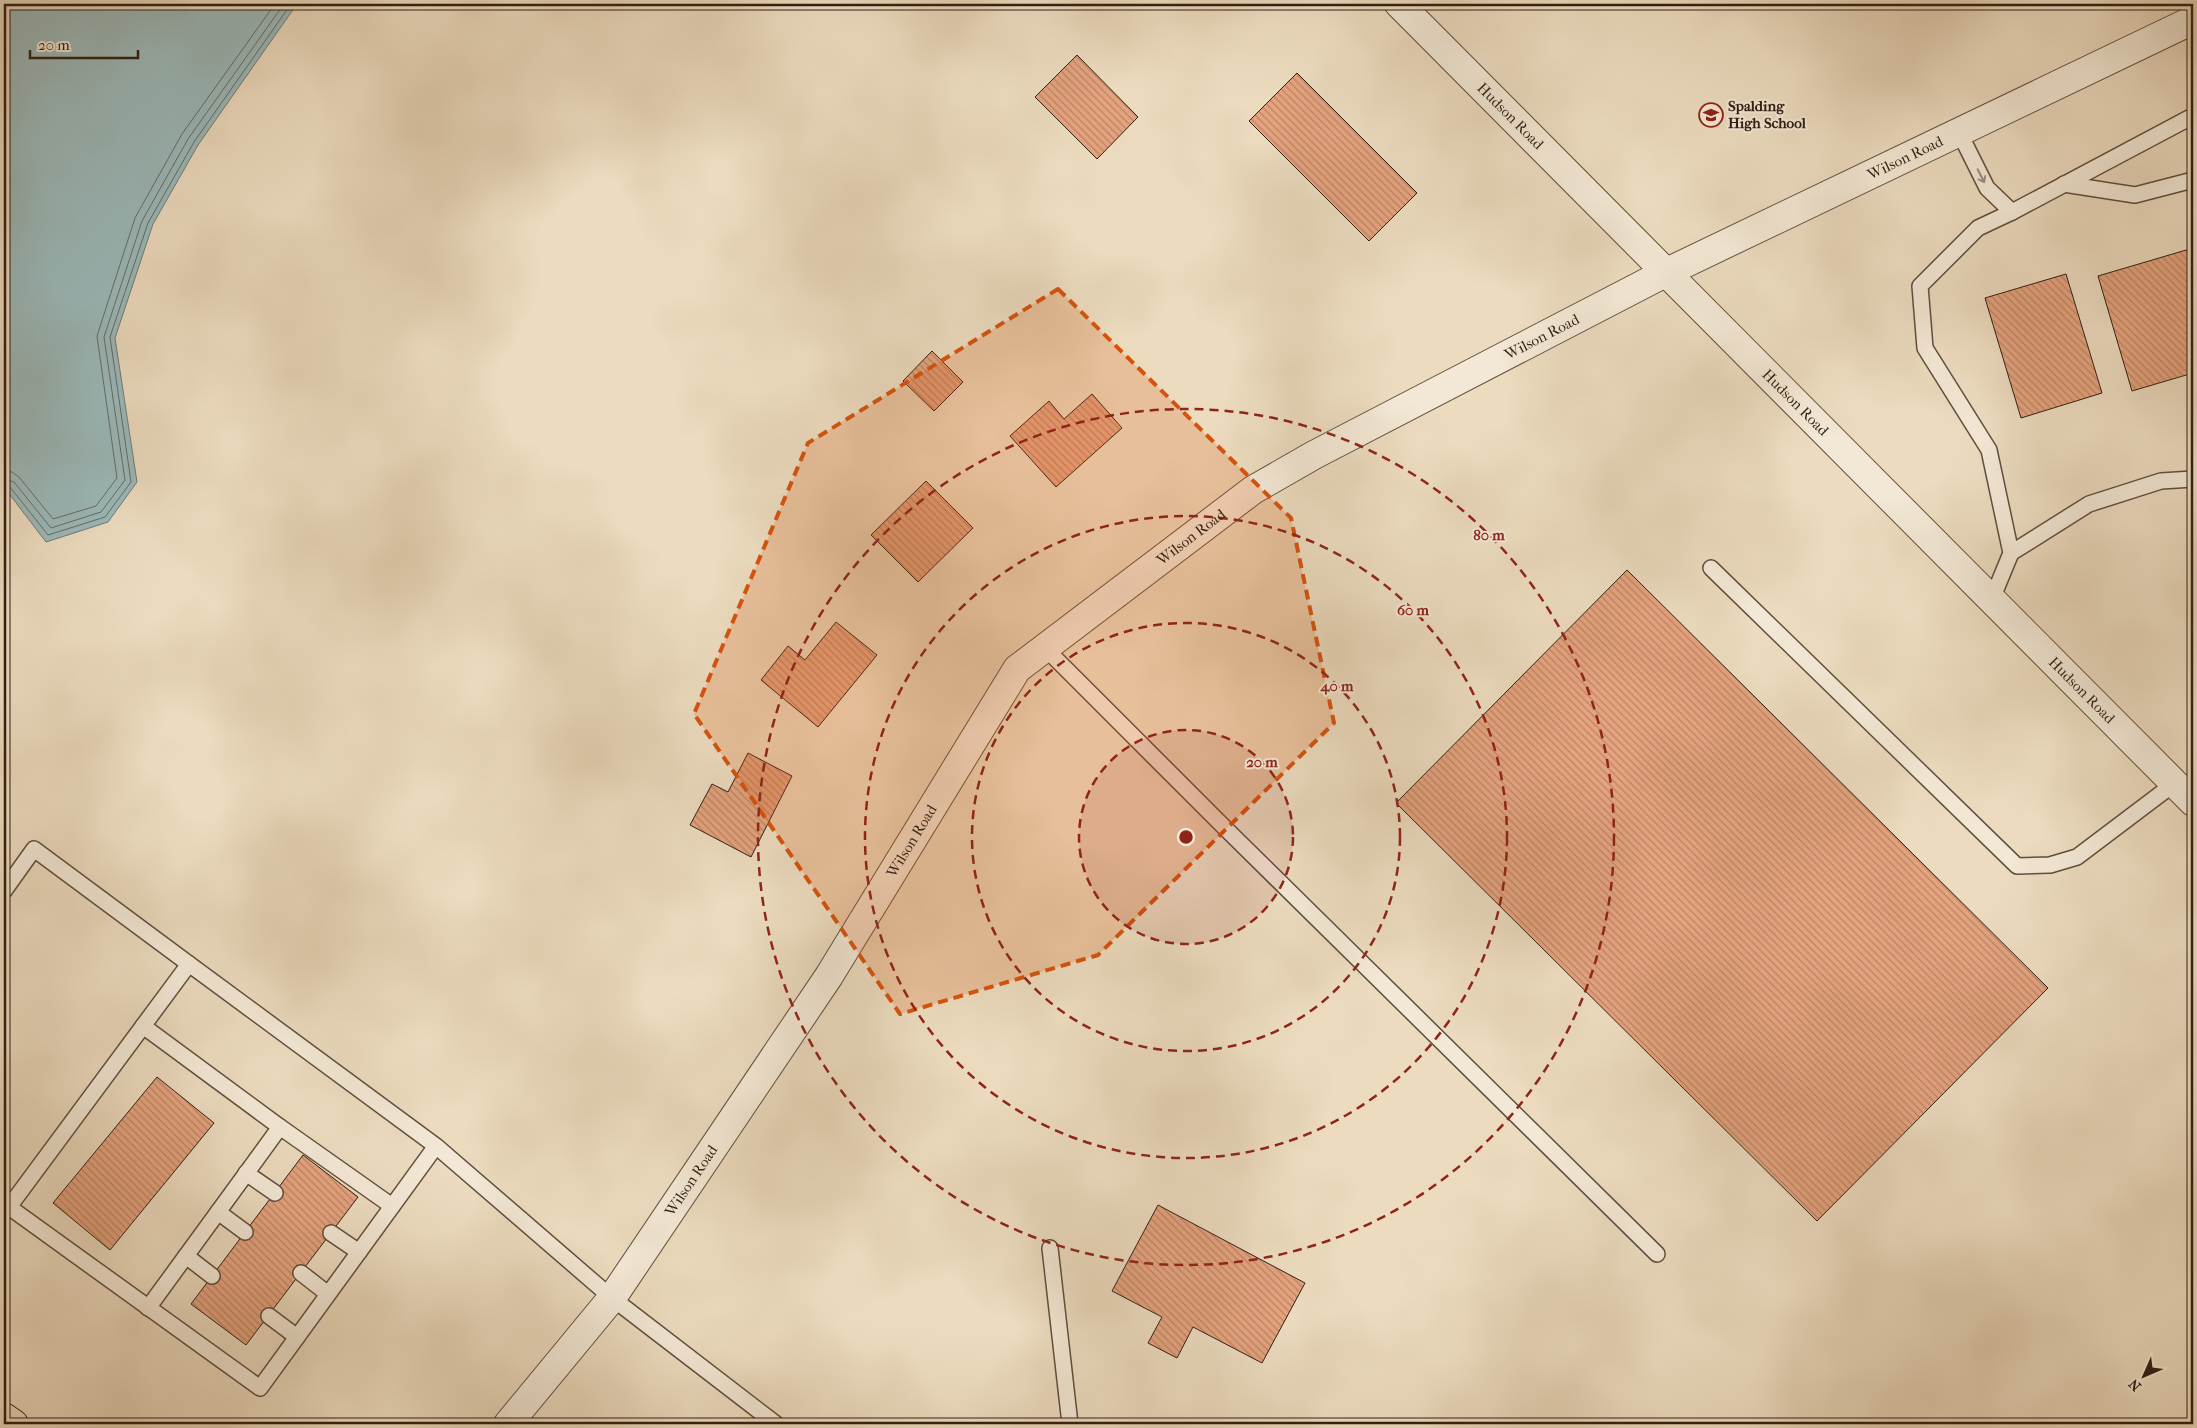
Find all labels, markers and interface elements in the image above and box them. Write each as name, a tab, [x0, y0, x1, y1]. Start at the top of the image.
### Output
scale bar	[30, 28, 138, 60]
text: 20 m	[38, 36, 70, 54]
street label: Hudson Road	[1473, 79, 1548, 154]
place label: Spalding High School	[1728, 97, 1807, 132]
school or university icon: Spalding High School	[1698, 102, 1724, 128]
street label: Wilson Road	[1864, 132, 1947, 184]
one-way arrow	[1976, 168, 1986, 183]
street label: Wilson Road	[1501, 310, 1583, 364]
street label: Hudson Road	[1758, 365, 1833, 440]
street label: Wilson Road	[1152, 505, 1230, 570]
text: 80 m	[1473, 526, 1505, 544]
text: 60 m	[1397, 601, 1430, 619]
street label: Hudson Road	[2045, 653, 2119, 728]
text: 40 m	[1320, 677, 1354, 695]
text: 20 m	[1246, 753, 1278, 771]
street label: Wilson Road	[882, 801, 941, 881]
centre of rings	[1177, 828, 1195, 846]
street label: Wilson Road	[660, 1141, 722, 1220]
north arrow	[2120, 1350, 2170, 1400]
text: N	[2125, 1375, 2145, 1395]

